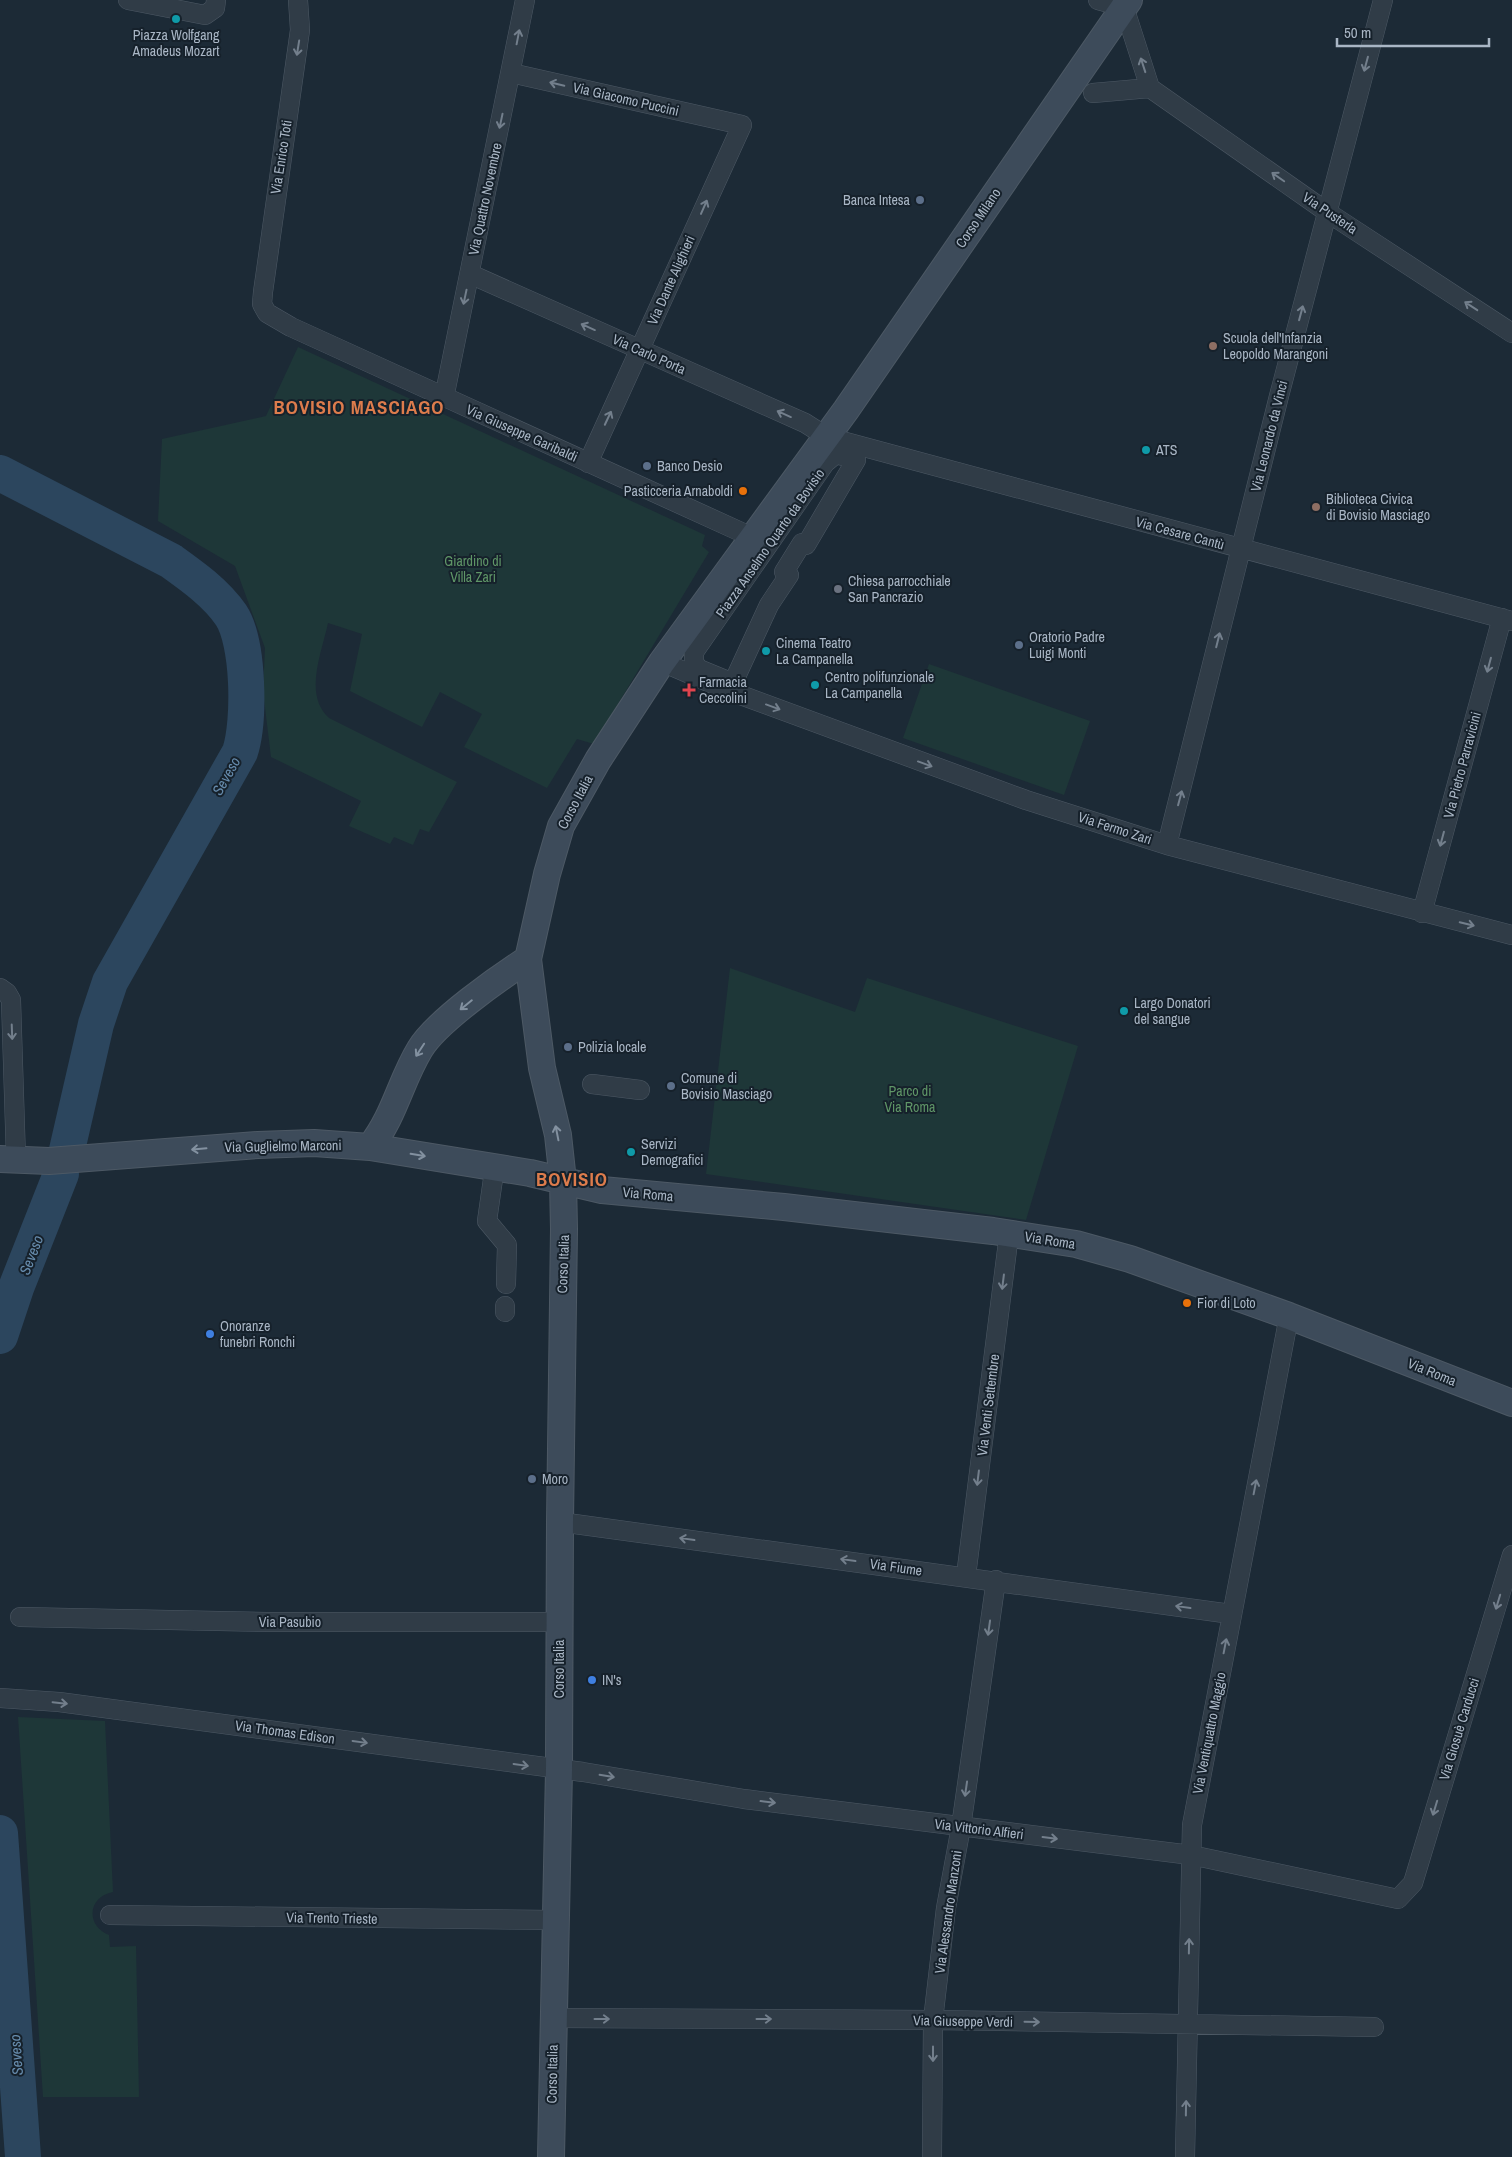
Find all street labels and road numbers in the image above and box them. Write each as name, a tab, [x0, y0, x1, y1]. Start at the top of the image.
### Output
street label: Via Giacomo Puccini	[571, 78, 681, 120]
street label: Via Enrico Toti	[266, 119, 296, 195]
street label: Via Quattro Novembre	[464, 141, 506, 257]
street label: Corso Milano	[951, 185, 1005, 251]
street label: Via Pusterla	[1299, 188, 1361, 238]
street label: Via Dante Alighieri	[643, 232, 699, 328]
street label: Via Carlo Porta	[610, 330, 689, 378]
street label: Via Leonardo da Vinci	[1246, 379, 1292, 493]
street label: Via Giuseppe Garibaldi	[463, 400, 581, 466]
street label: Piazza Anselmo Quarto da Bovisio	[712, 465, 828, 621]
street label: Via Cesare Cantù	[1134, 513, 1226, 553]
street label: Via Pietro Parravicini	[1439, 710, 1485, 820]
street label: Corso Italia	[553, 771, 597, 832]
street label: Via Fermo Zari	[1076, 808, 1154, 848]
street label: Via Guglielmo Marconi	[224, 1136, 342, 1156]
street label: Via Roma	[622, 1183, 675, 1205]
street label: Via Roma	[1023, 1227, 1077, 1253]
street label: Corso Italia	[553, 1234, 573, 1294]
street label: Via Venti Settembre	[973, 1353, 1003, 1457]
street label: Via Roma	[1405, 1354, 1460, 1390]
street label: Via Fiume	[869, 1554, 923, 1580]
street label: Via Pasubio	[259, 1613, 321, 1631]
street label: Corso Italia	[550, 1639, 568, 1698]
street label: Via Ventiquattro Maggio	[1188, 1671, 1230, 1795]
street label: Via Giosuè Carducci	[1435, 1676, 1483, 1782]
street label: Via Thomas Edison	[234, 1716, 336, 1748]
street label: Via Vittorio Alfieri	[933, 1815, 1025, 1843]
street label: Via Alessandro Manzoni	[930, 1849, 966, 1975]
street label: Via Trento Trieste	[286, 1908, 378, 1928]
street label: Via Giuseppe Verdi	[913, 2011, 1013, 2031]
street label: Corso Italia	[542, 2044, 562, 2104]

